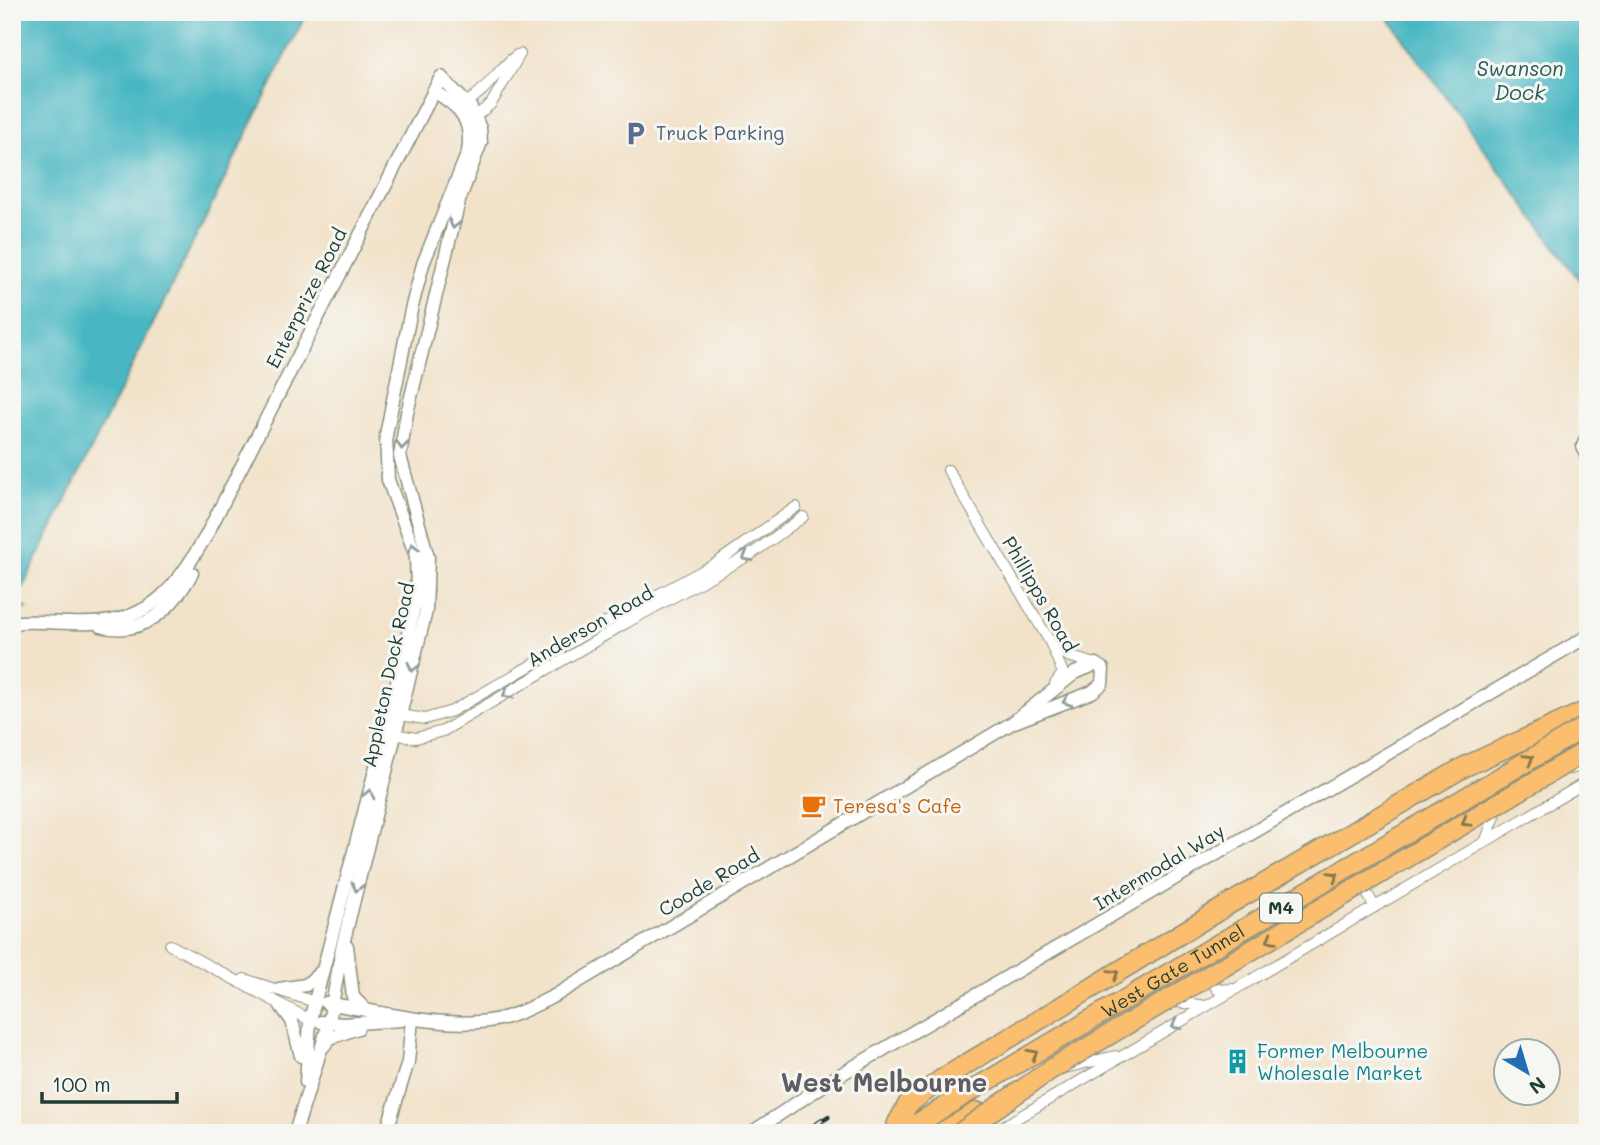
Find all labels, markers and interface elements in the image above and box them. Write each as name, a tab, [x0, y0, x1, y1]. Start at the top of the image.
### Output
water label: Swanson Dock	[1476, 54, 1564, 105]
parking icon: Truck Parking	[622, 119, 650, 147]
place label: Truck Parking	[656, 120, 784, 145]
one-way arrow	[448, 218, 462, 230]
street label: Enterprize Road	[259, 224, 352, 372]
one-way arrow	[394, 440, 409, 451]
street label: Phillipps Road	[997, 531, 1084, 656]
one-way arrow	[407, 542, 421, 554]
one-way arrow	[742, 549, 755, 562]
street label: Anderson Road	[522, 579, 657, 672]
street label: Appleton Dock Road	[356, 580, 419, 770]
one-way arrow	[406, 661, 421, 673]
one-way arrow	[502, 686, 515, 699]
one-way arrow	[1062, 693, 1074, 707]
one-way arrow	[1522, 755, 1535, 768]
one-way arrow	[361, 788, 375, 800]
cafe icon: Teresa's Cafe	[799, 792, 827, 820]
place label: Teresa's Cafe	[833, 793, 962, 818]
one-way arrow	[1461, 814, 1473, 827]
street label: Intermodal Way	[1089, 818, 1229, 915]
street label: Coode Road	[654, 842, 764, 921]
one-way arrow	[1326, 871, 1339, 884]
one-way arrow	[351, 881, 365, 893]
road number: M4	[1260, 894, 1302, 923]
street label: West Gate Tunnel	[1096, 918, 1249, 1023]
one-way arrow	[1265, 930, 1278, 943]
one-way arrow	[1106, 969, 1119, 982]
one-way arrow	[1170, 1017, 1183, 1030]
north arrow	[1492, 1036, 1562, 1106]
place label: Former Melbourne Wholesale Market	[1257, 1038, 1428, 1085]
building icon: Former Melbourne Wholesale Market	[1223, 1048, 1251, 1076]
one-way arrow	[1025, 1049, 1038, 1062]
scale bar	[42, 1061, 177, 1105]
district label: West Melbourne	[781, 1065, 987, 1099]
text: 100 m	[52, 1070, 111, 1097]
text: N	[1524, 1072, 1551, 1100]

